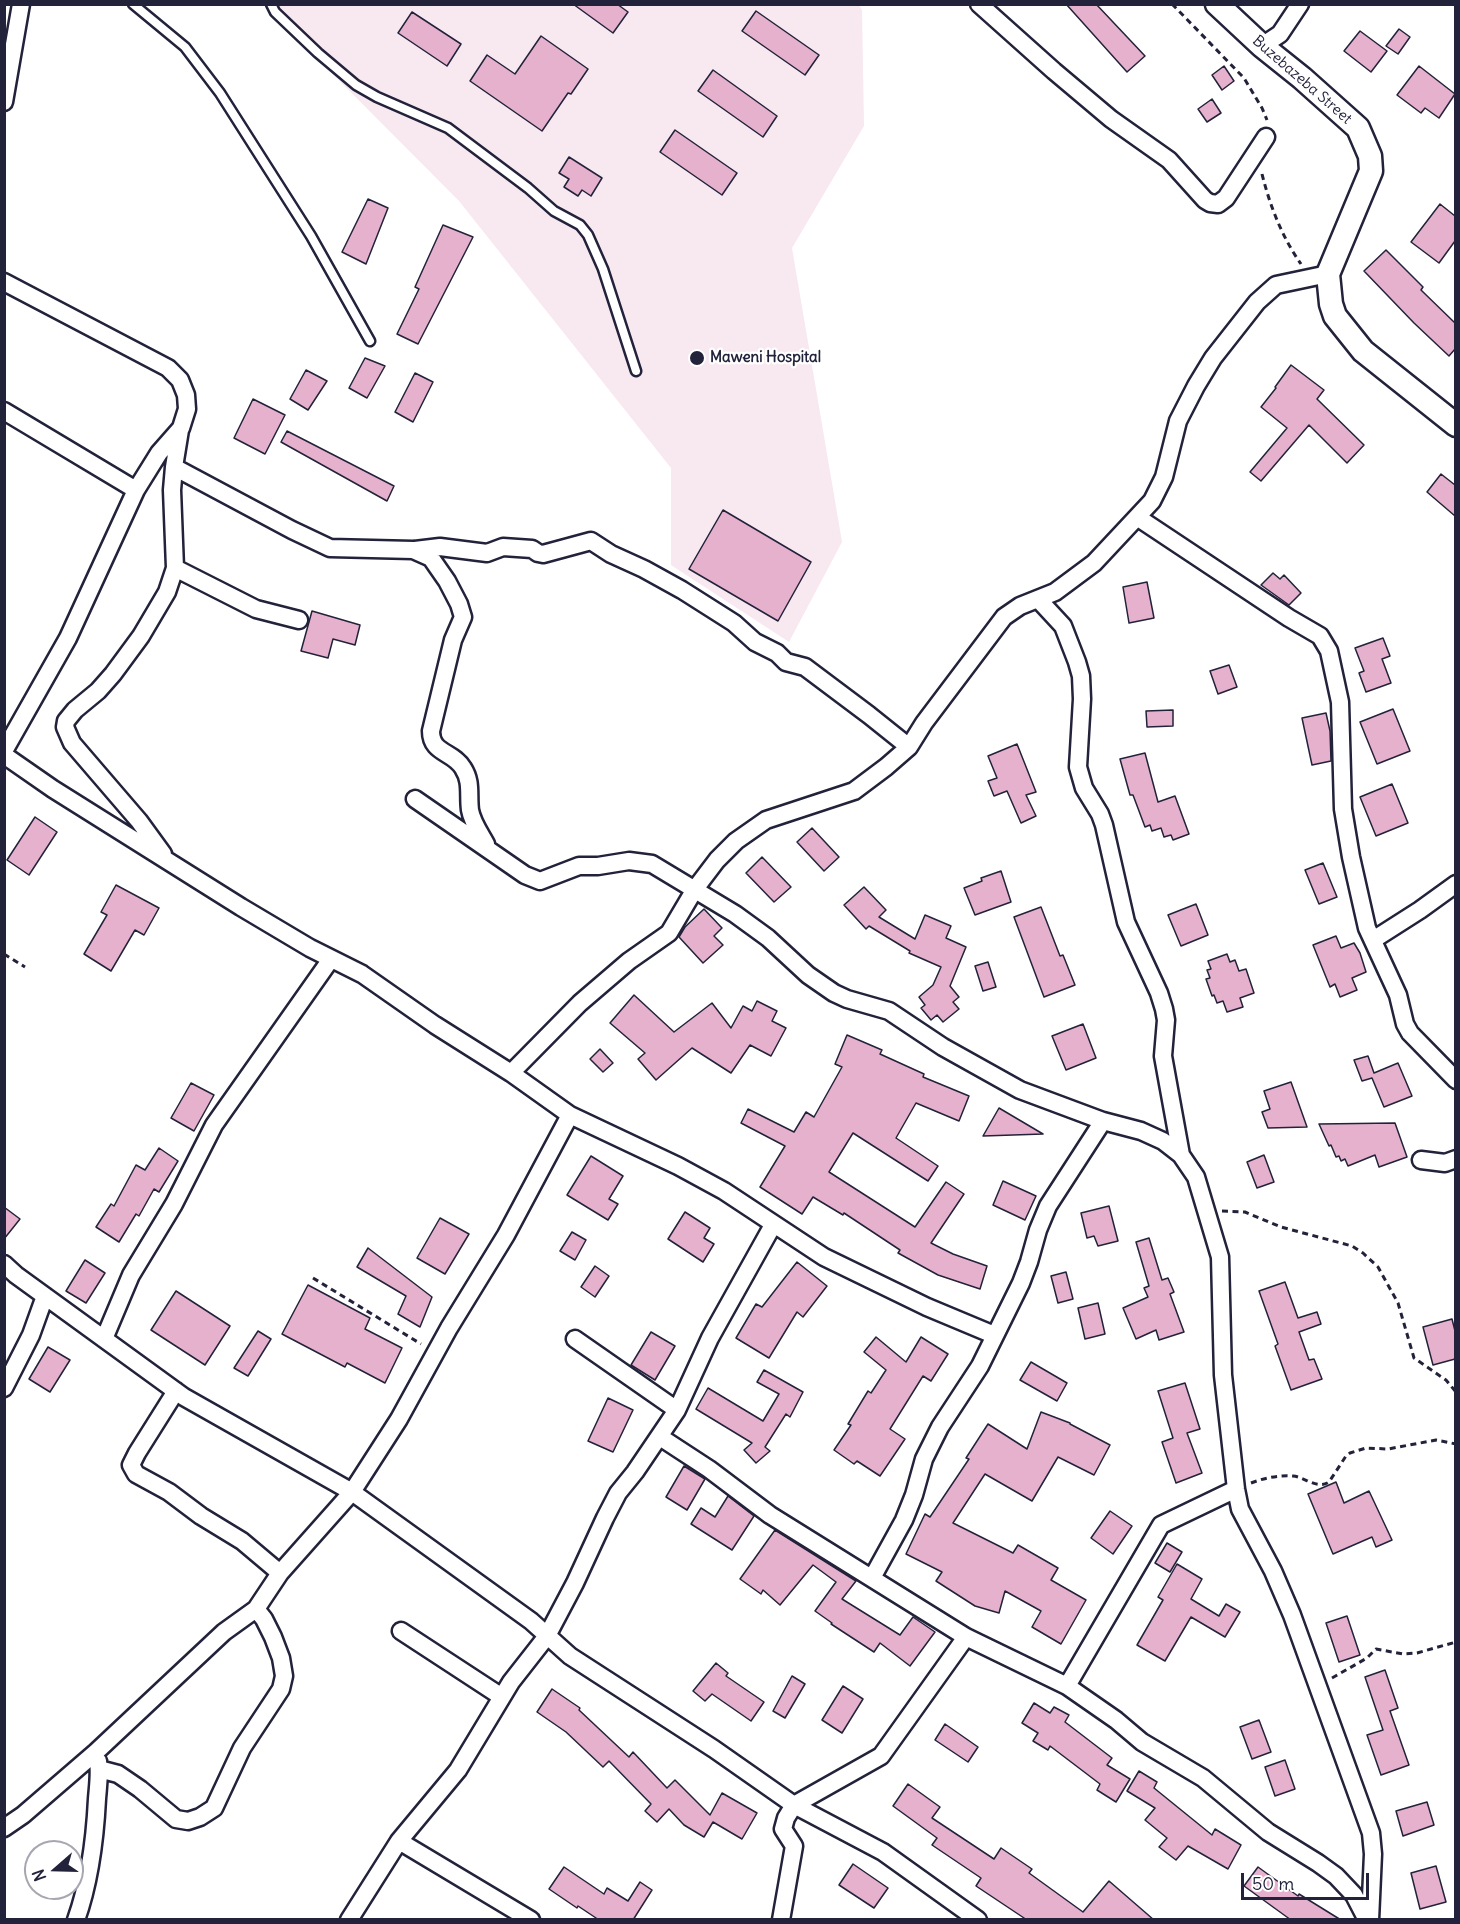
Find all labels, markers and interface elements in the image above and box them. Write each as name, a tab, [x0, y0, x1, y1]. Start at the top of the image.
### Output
street label: Buzebazeba Street	[1249, 32, 1355, 128]
marker: Maweni Hospital	[688, 349, 706, 367]
place label: Maweni Hospital	[710, 349, 821, 367]
north arrow	[24, 1840, 84, 1900]
scale bar	[1244, 1861, 1372, 1899]
text: N	[28, 1867, 50, 1884]
text: 50 m	[1252, 1872, 1294, 1895]

